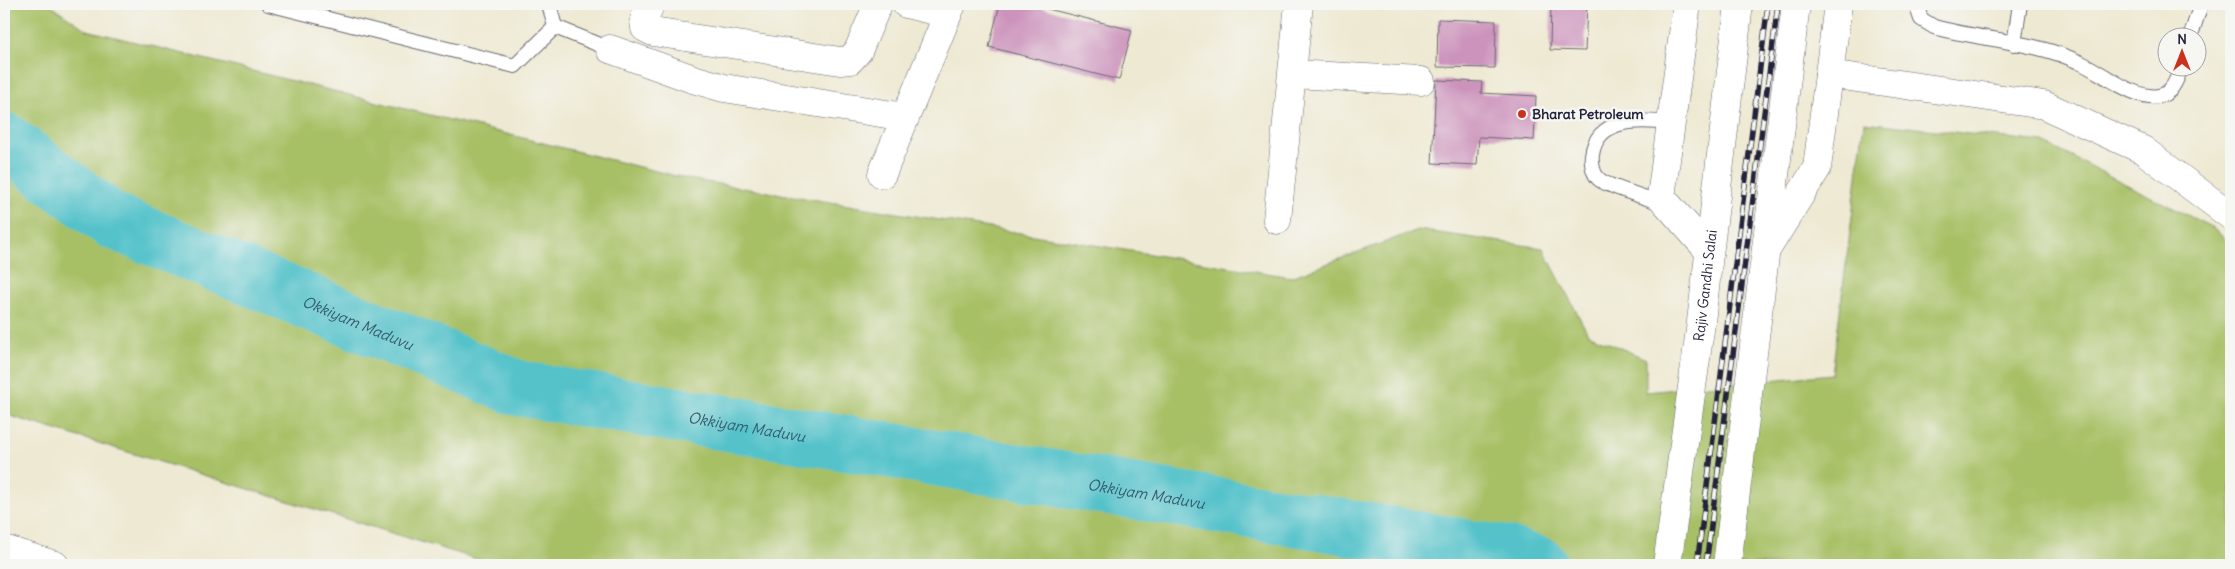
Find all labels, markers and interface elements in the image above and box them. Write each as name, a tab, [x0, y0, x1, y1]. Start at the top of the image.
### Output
north arrow	[2158, 28, 2208, 78]
text: N	[2177, 30, 2187, 48]
place label: Bharat Petroleum	[1532, 105, 1644, 123]
marker: Bharat Petroleum	[1516, 108, 1528, 120]
street label: Rajiv Gandhi Salai	[1689, 229, 1721, 343]
water label: Okkiyam Maduvu	[300, 291, 417, 354]
water label: Okkiyam Maduvu	[687, 407, 808, 446]
water label: Okkiyam Maduvu	[1086, 474, 1207, 513]

